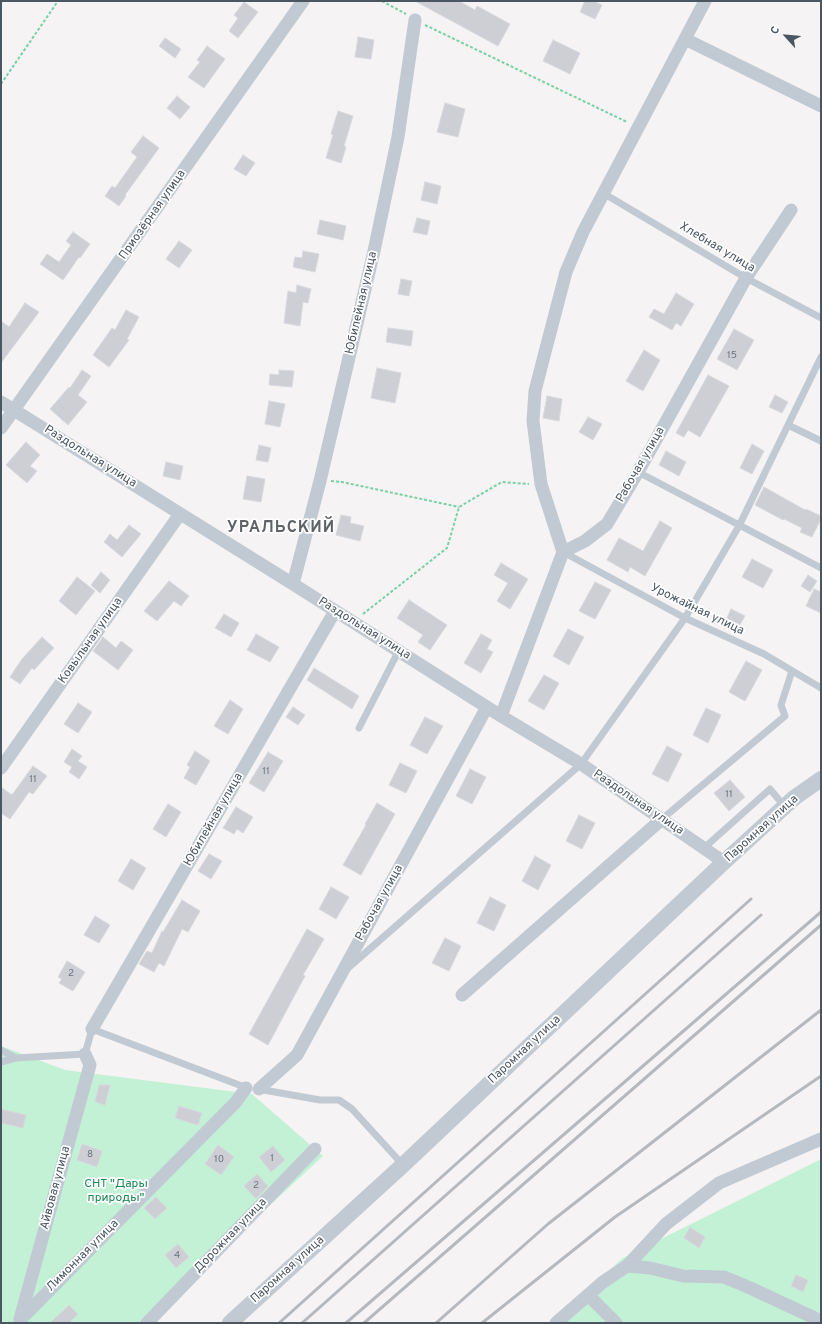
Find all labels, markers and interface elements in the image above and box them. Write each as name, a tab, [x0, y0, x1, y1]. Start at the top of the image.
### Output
north arrow	[766, 16, 806, 56]
text: С	[767, 24, 783, 37]
street label: Приозёрная улица	[117, 167, 189, 263]
street label: Хлебная улица	[677, 220, 757, 276]
street label: Юбилейная улица	[343, 250, 381, 356]
house number: 15	[727, 350, 737, 362]
street label: Раздольная улица	[41, 423, 139, 491]
street label: Рабочая улица	[614, 425, 668, 505]
district label: УРАЛЬСКИЙ	[227, 519, 335, 539]
street label: Урожайная улица	[648, 581, 746, 639]
street label: Ковыльная улица	[56, 595, 126, 687]
street label: Раздольная улица	[315, 595, 413, 663]
house number: 11	[262, 766, 270, 778]
street label: Раздольная улица	[590, 767, 686, 839]
street label: Юбилейная улица	[181, 771, 247, 869]
house number: 11	[29, 774, 37, 786]
house number: 11	[725, 789, 733, 801]
street label: Паромная улица	[722, 792, 802, 866]
street label: Рабочая улица	[353, 862, 407, 944]
house number: 2	[68, 968, 74, 980]
street label: Паромная улица	[486, 1013, 564, 1087]
street label: Айвовая улица	[38, 1145, 74, 1231]
house number: 8	[87, 1149, 93, 1161]
house number: 1	[270, 1153, 274, 1165]
house number: 10	[214, 1154, 224, 1166]
park label: СНТ "Дары природы"	[84, 1178, 148, 1206]
house number: 2	[253, 1180, 259, 1192]
street label: Дорожная улица	[192, 1196, 270, 1276]
street label: Лимонная улица	[44, 1217, 122, 1295]
street label: Паромная улица	[248, 1233, 328, 1307]
house number: 4	[174, 1250, 180, 1262]

